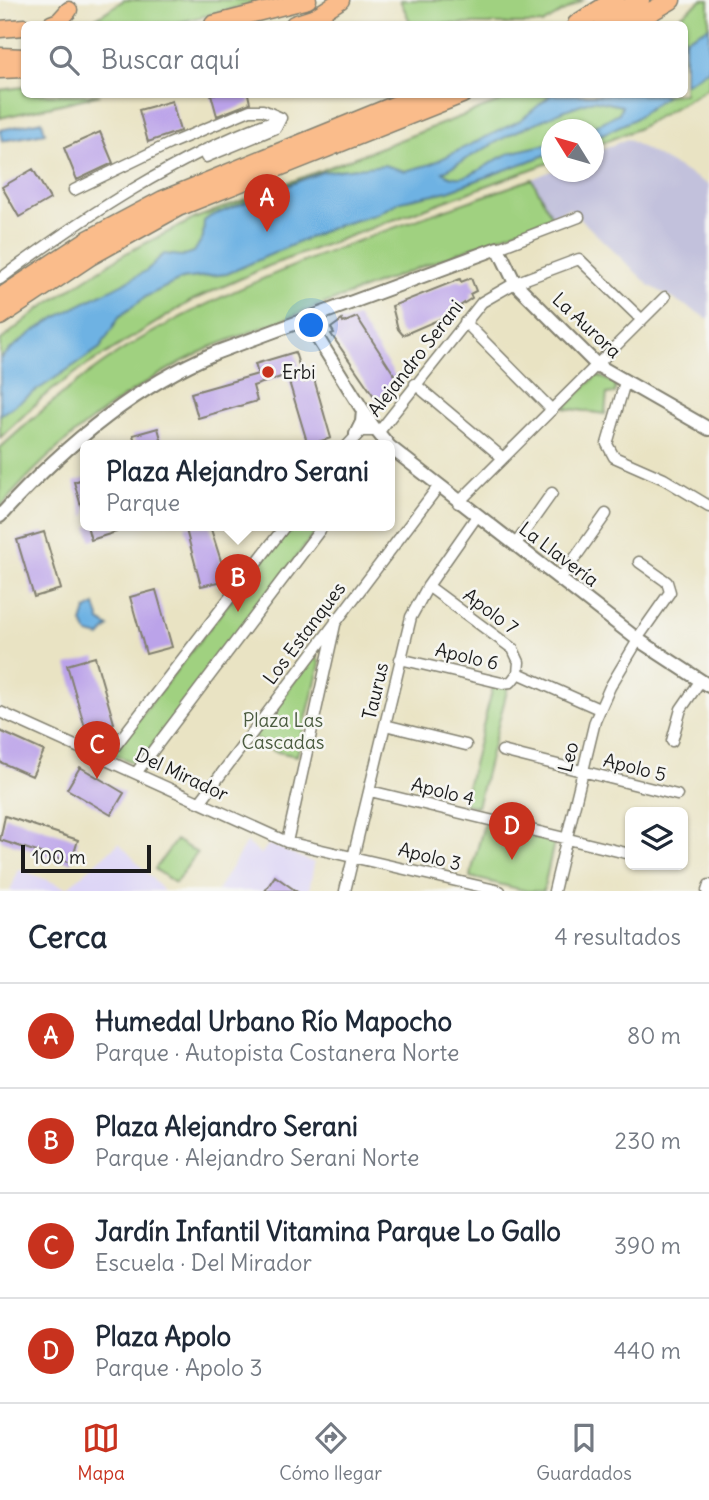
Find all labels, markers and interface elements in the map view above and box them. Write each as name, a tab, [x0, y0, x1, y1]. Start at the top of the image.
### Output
search box	[21, 21, 688, 98]
icon: search	[45, 41, 83, 79]
text: Buscar aquí	[101, 43, 240, 76]
north arrow	[541, 119, 604, 182]
pin: A	[244, 174, 290, 232]
street label: La Aurora	[548, 287, 627, 363]
street label: Alejandro Serani	[362, 295, 468, 421]
your location	[294, 308, 328, 342]
place label: Erbi	[282, 360, 316, 384]
marker: Erbi	[260, 364, 276, 380]
popup	[80, 440, 395, 531]
text: Plaza Alejandro Serani	[106, 455, 369, 488]
text: Parque	[106, 488, 180, 517]
street label: La Llavería	[515, 516, 604, 592]
pin: B	[215, 554, 261, 612]
street label: Los Estanques	[258, 577, 350, 689]
street label: Apolo 7	[459, 583, 523, 639]
street label: Apolo 6	[433, 637, 501, 675]
street label: Taurus	[357, 660, 393, 722]
park label: Plaza Las Cascadas	[242, 708, 324, 754]
pin: C	[74, 721, 120, 779]
street label: Leo	[553, 739, 583, 775]
street label: Del Mirador	[132, 742, 233, 806]
street label: Apolo 5	[601, 748, 669, 786]
street label: Apolo 4	[409, 772, 477, 810]
pin: D	[489, 802, 535, 860]
map controls	[625, 807, 688, 870]
button: layers	[625, 807, 688, 870]
street label: Apolo 3	[396, 837, 464, 875]
scale bar	[21, 842, 150, 874]
text: 100 m	[32, 845, 86, 869]
text: Cerca	[28, 918, 107, 956]
text: 4 resultados	[554, 922, 681, 951]
text: Humedal Urbano Río Mapocho	[95, 1005, 452, 1038]
text: A	[44, 1021, 58, 1050]
text: 80 m	[627, 1021, 681, 1050]
text: Parque · Autopista Costanera Norte	[95, 1038, 460, 1067]
text: Plaza Alejandro Serani	[95, 1110, 358, 1143]
text: B	[43, 1126, 59, 1155]
text: 230 m	[615, 1126, 681, 1155]
text: Parque · Alejandro Serani Norte	[95, 1143, 419, 1172]
text: Jardín Infantil Vitamina Parque Lo Gallo	[95, 1215, 561, 1248]
text: C	[43, 1231, 59, 1260]
text: 390 m	[614, 1231, 681, 1260]
text: Escuela · Del Mirador	[95, 1248, 312, 1277]
text: Plaza Apolo	[95, 1320, 231, 1353]
text: D	[43, 1336, 59, 1365]
text: 440 m	[614, 1336, 681, 1365]
text: Parque · Apolo 3	[95, 1353, 262, 1382]
tab: Mapa	[77, 1419, 125, 1485]
tab: Cómo llegar	[279, 1419, 382, 1485]
tab: Guardados	[536, 1419, 632, 1485]

